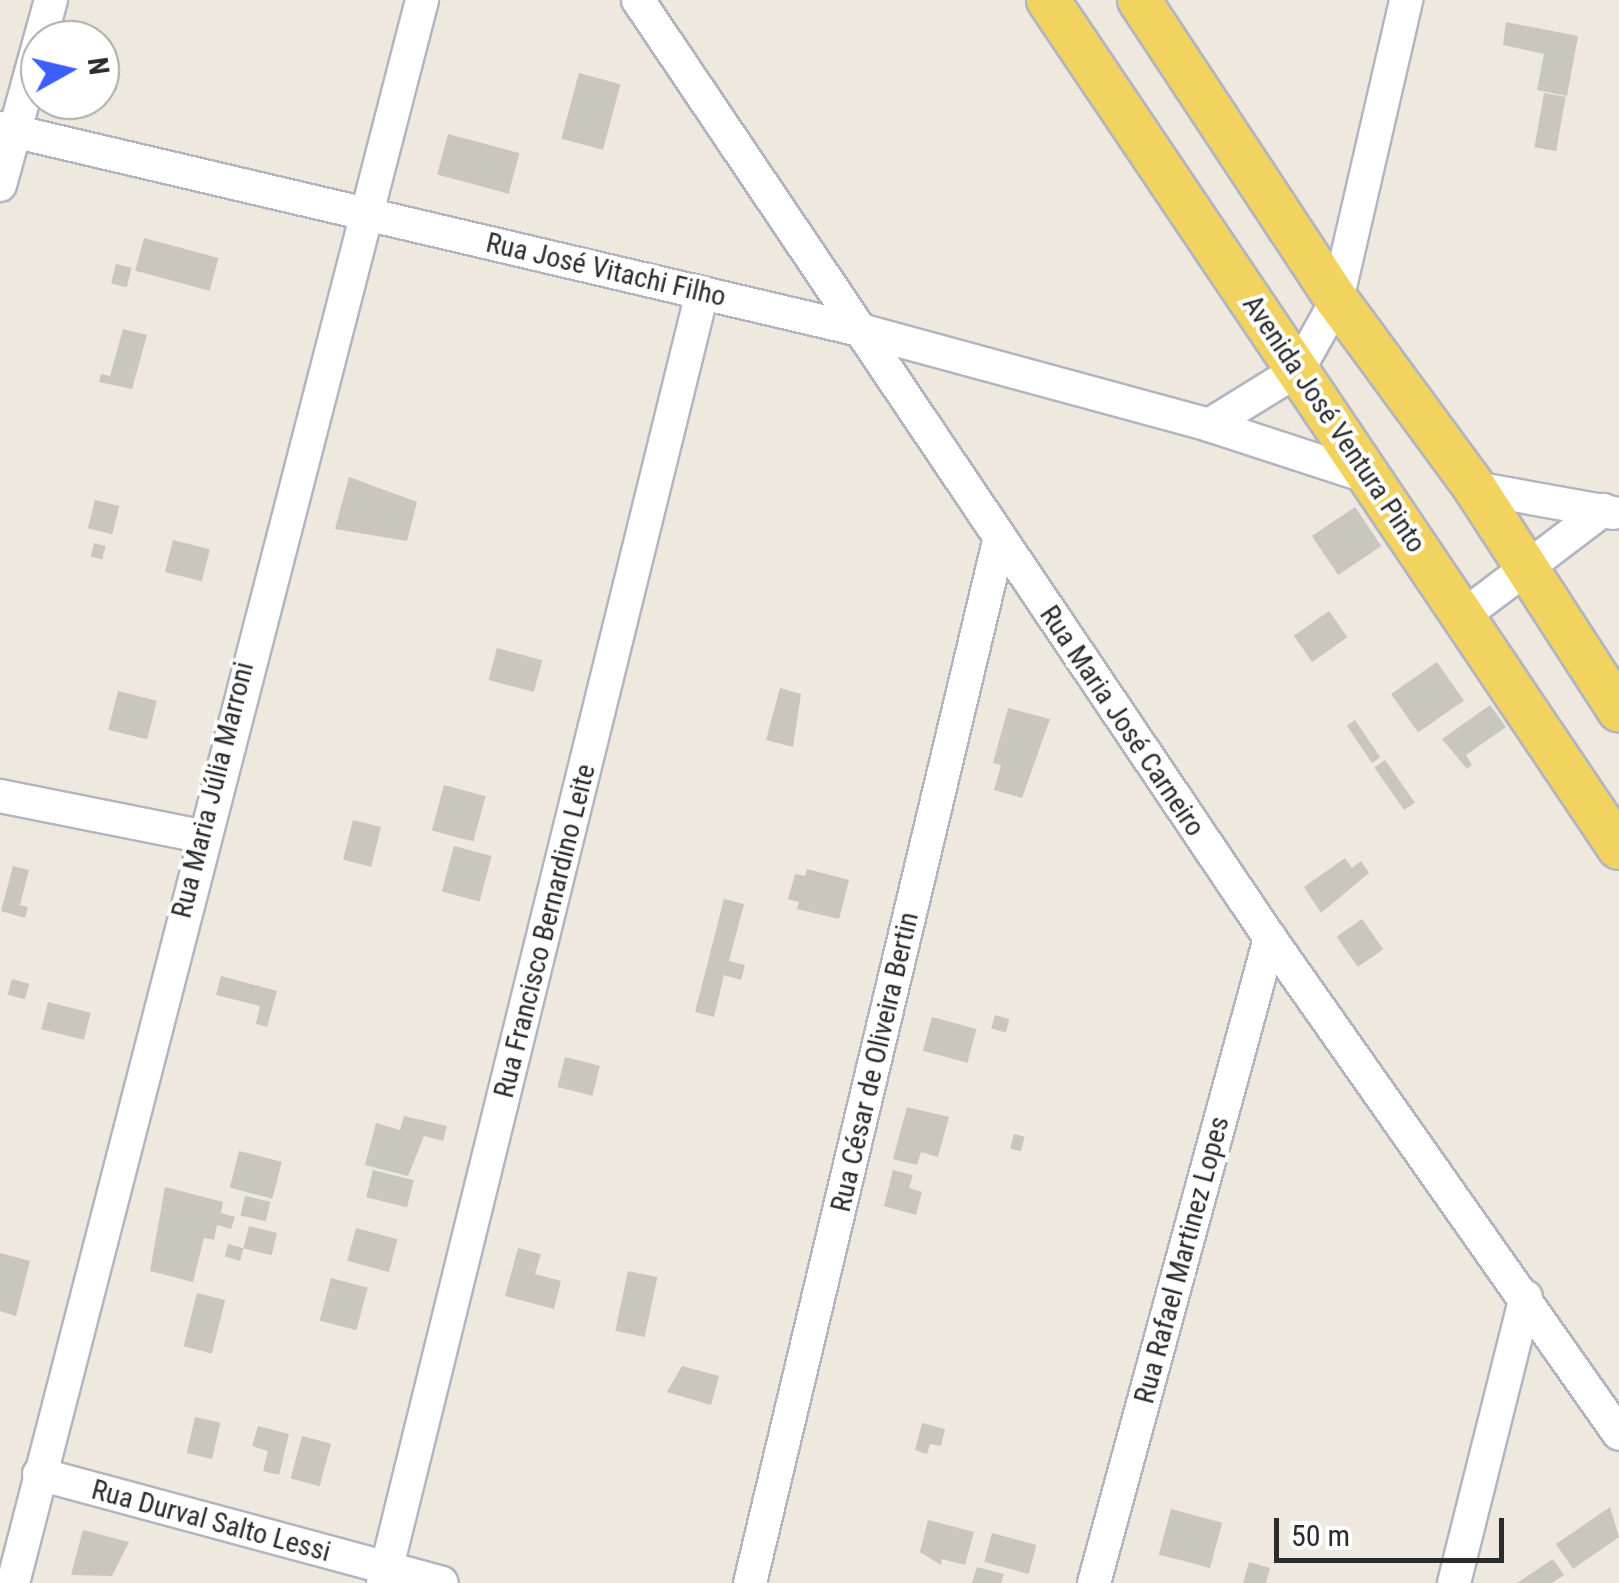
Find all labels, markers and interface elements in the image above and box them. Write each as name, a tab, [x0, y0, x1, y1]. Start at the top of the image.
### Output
north arrow	[20, 20, 120, 120]
text: N	[81, 55, 116, 77]
street label: Rua José Vitachi Filho	[483, 226, 729, 314]
street label: Avenida José Ventura Pinto	[1235, 289, 1433, 559]
street label: Rua Maria José Carneiro	[1032, 599, 1212, 843]
street label: Rua Maria Júlia Marroni	[165, 658, 261, 922]
street label: Rua Francisco Bernardino Leite	[487, 761, 603, 1101]
street label: Rua César de Oliveira Bertin	[824, 909, 926, 1215]
street label: Rua Rafael Martinez Lopes	[1128, 1113, 1236, 1407]
street label: Rua Durval Salto Lessi	[88, 1473, 334, 1569]
scale bar	[1279, 1498, 1509, 1560]
text: 50 m	[1291, 1518, 1350, 1553]

